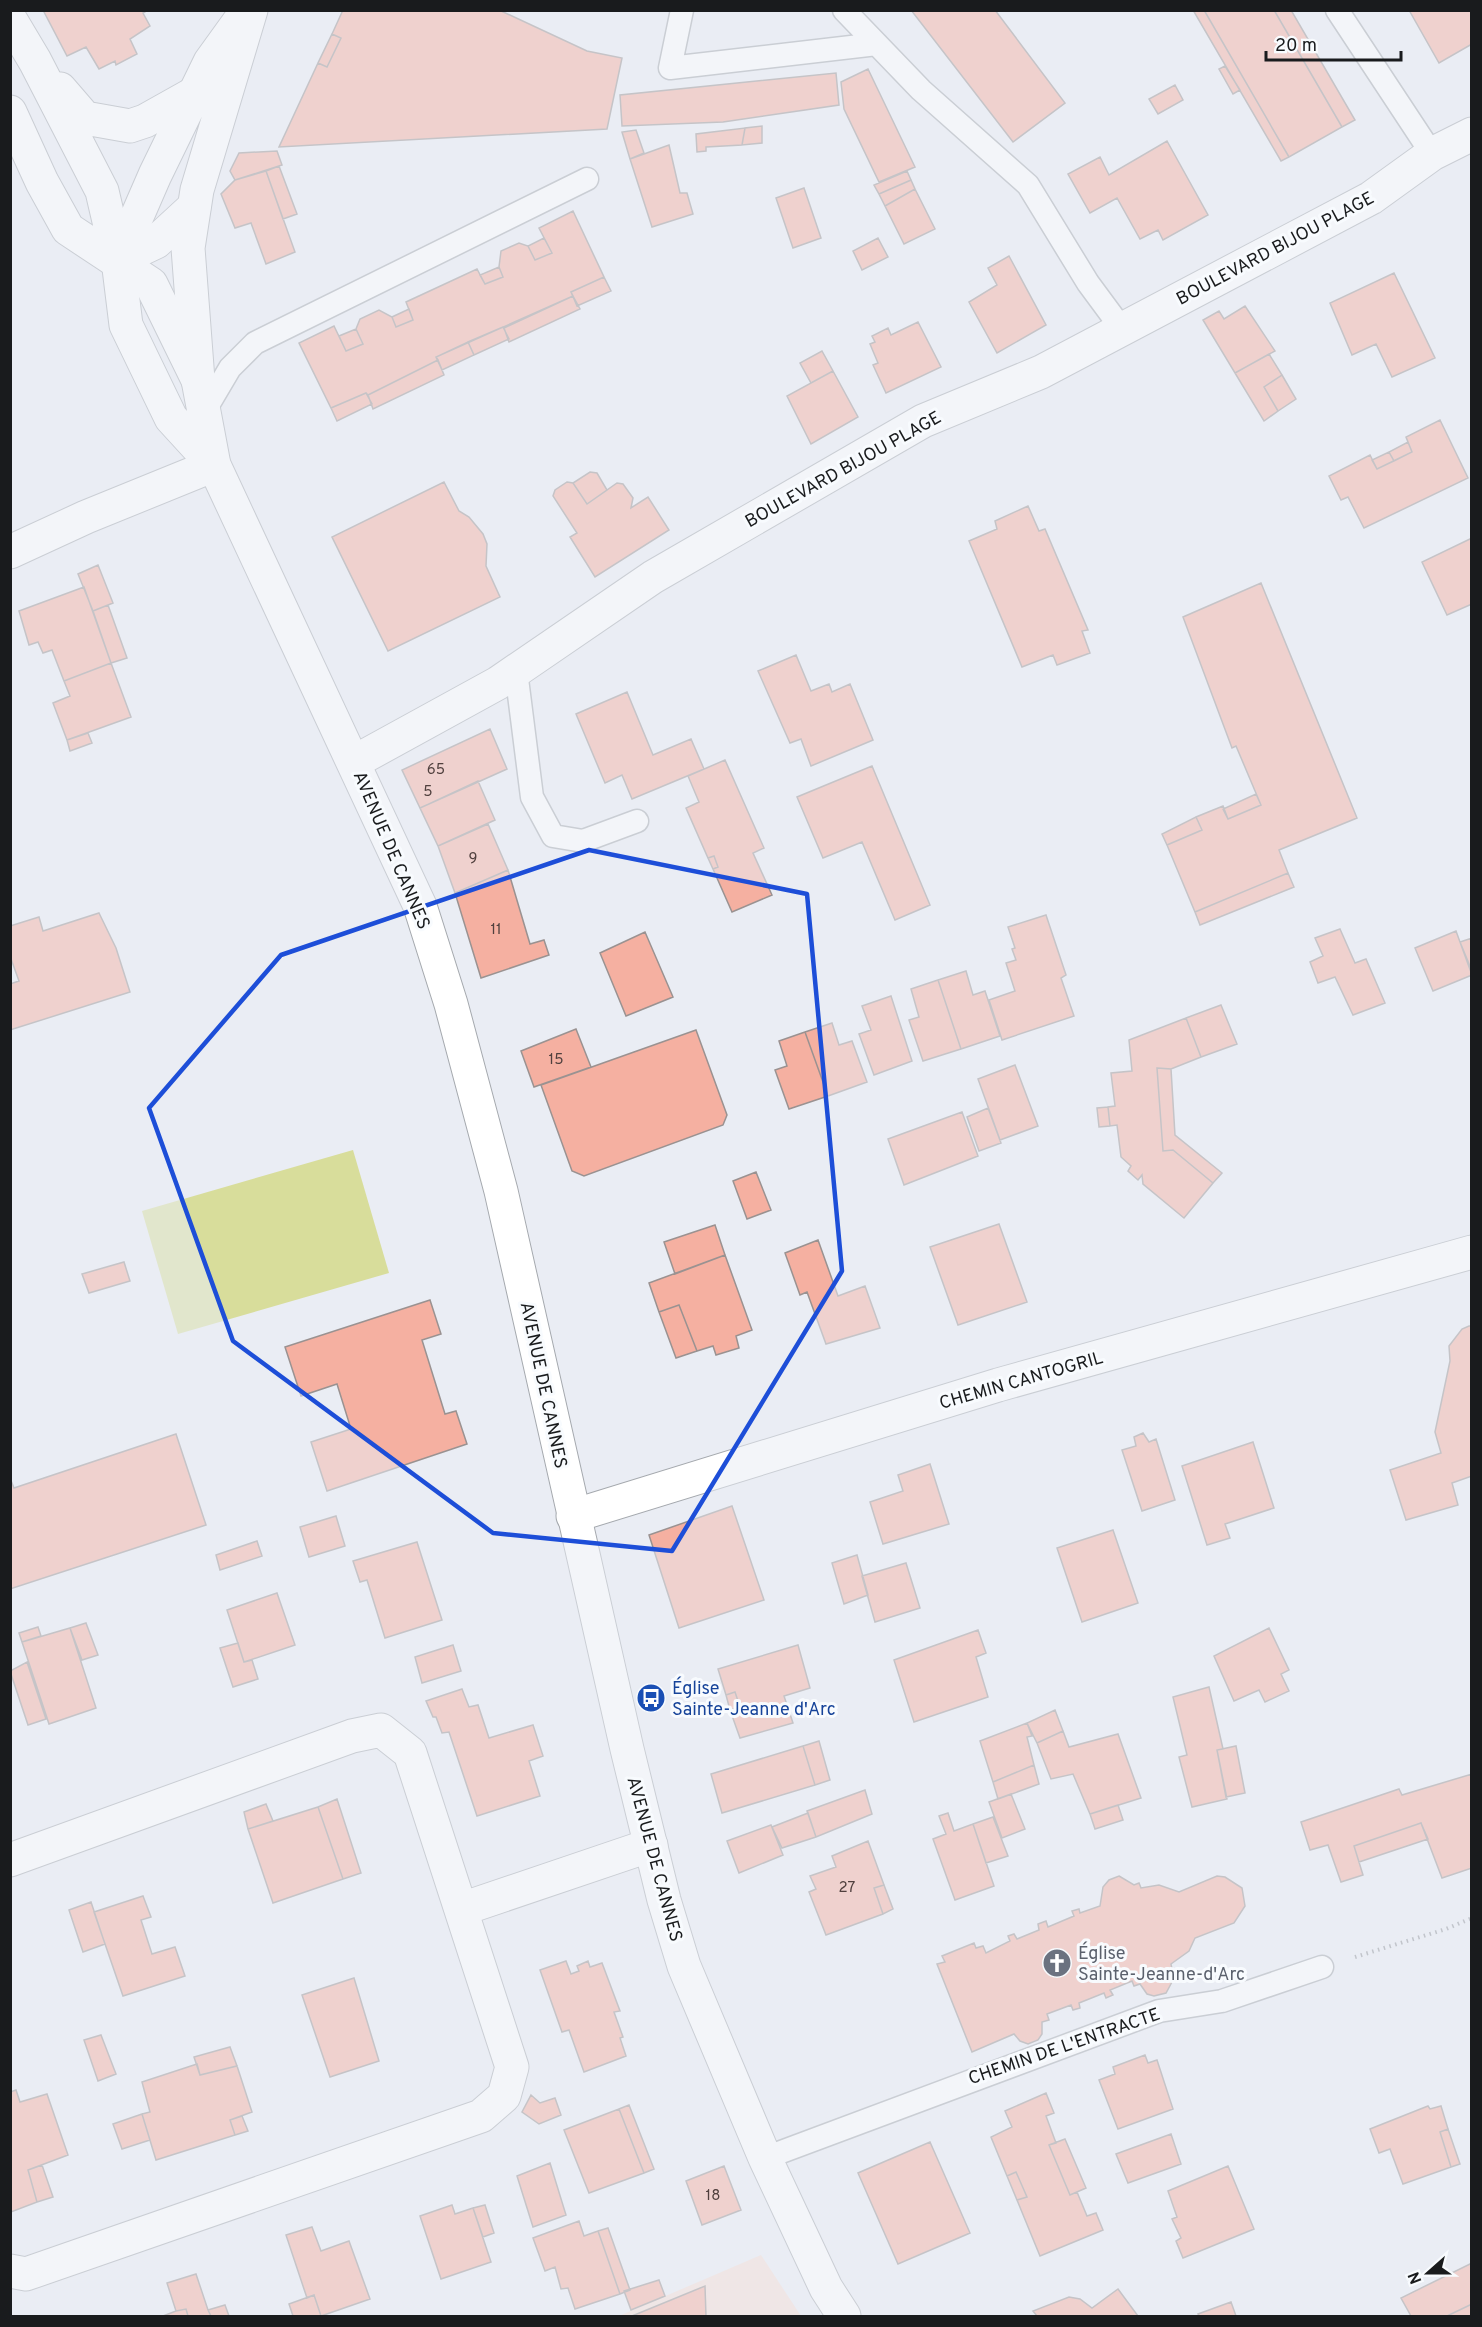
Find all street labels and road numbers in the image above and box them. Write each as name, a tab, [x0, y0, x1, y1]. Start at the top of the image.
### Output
street label: BOULEVARD BIJOU PLAGE	[1173, 187, 1379, 311]
street label: BOULEVARD BIJOU PLAGE	[742, 407, 946, 534]
street label: AVENUE DE CANNES	[347, 768, 434, 933]
street label: AVENUE DE CANNES	[514, 1300, 571, 1471]
street label: CHEMIN CANTOGRIL	[937, 1347, 1106, 1416]
street label: AVENUE DE CANNES	[620, 1774, 687, 1944]
street label: CHEMIN DE L'ENTRACTE	[965, 2004, 1164, 2091]

